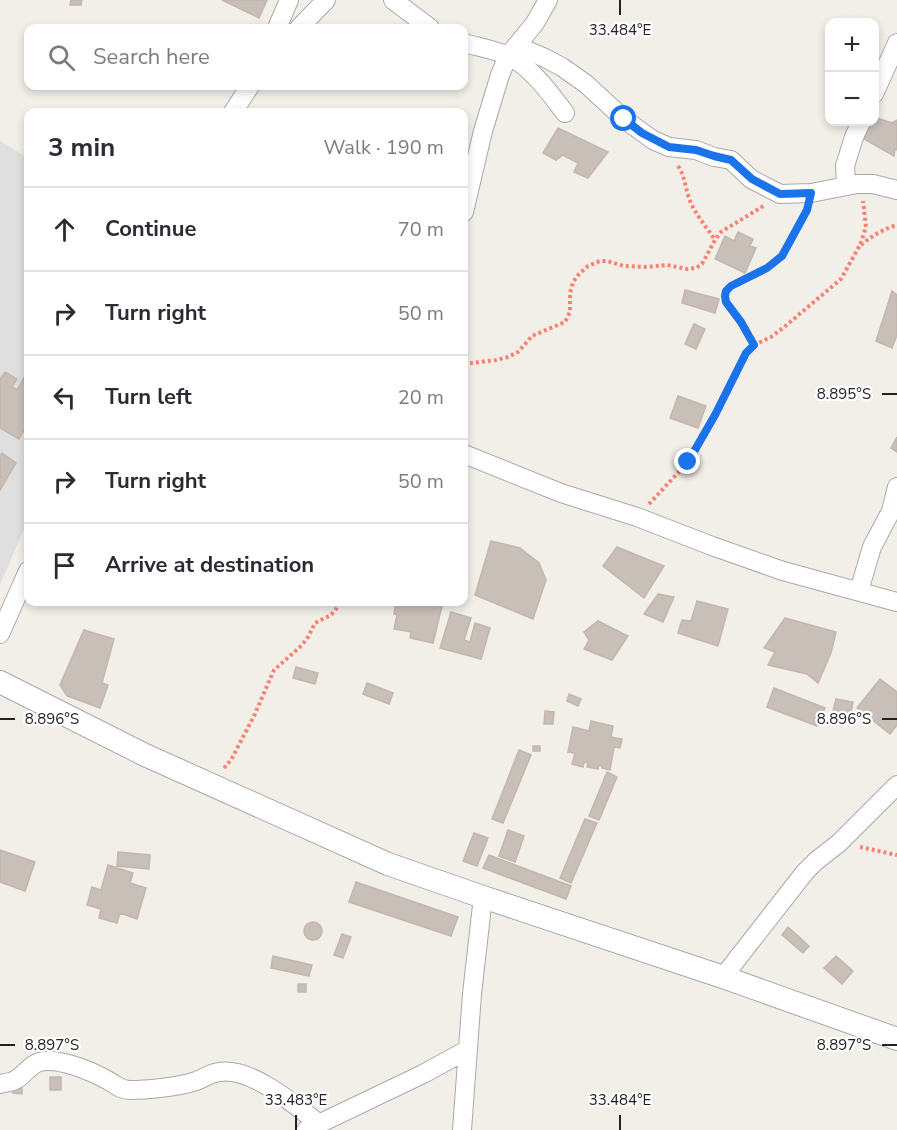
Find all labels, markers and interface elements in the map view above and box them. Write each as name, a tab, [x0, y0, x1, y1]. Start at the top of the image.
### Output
map controls	[825, 18, 879, 126]
button: +	[825, 18, 879, 72]
text: 33.484°E	[589, 20, 651, 40]
search box	[24, 24, 468, 90]
icon: search	[45, 41, 78, 74]
text: Search here	[93, 42, 210, 72]
button: −	[825, 72, 879, 126]
route start	[610, 105, 636, 131]
text: 3 min	[48, 130, 115, 165]
text: Walk · 190 m	[324, 134, 444, 161]
icon: ahead	[48, 213, 81, 246]
text: Continue	[105, 214, 196, 244]
text: 70 m	[398, 216, 444, 243]
icon: right	[48, 297, 81, 330]
text: Turn right	[105, 298, 206, 328]
text: 50 m	[398, 300, 444, 327]
icon: left	[48, 381, 81, 414]
text: Turn left	[105, 382, 192, 412]
text: 20 m	[398, 384, 444, 411]
text: 8.895°S	[817, 384, 871, 404]
route end	[674, 448, 700, 474]
icon: right	[48, 465, 81, 498]
text: Turn right	[105, 466, 206, 496]
text: 50 m	[398, 468, 444, 495]
icon: arrive	[48, 549, 81, 582]
text: Arrive at destination	[105, 550, 314, 580]
text: 8.896°S	[25, 709, 79, 729]
text: 8.896°S	[817, 709, 871, 729]
text: 8.897°S	[25, 1035, 79, 1055]
text: 8.897°S	[817, 1035, 871, 1055]
text: 33.483°E	[265, 1090, 327, 1110]
text: 33.484°E	[589, 1090, 651, 1110]

